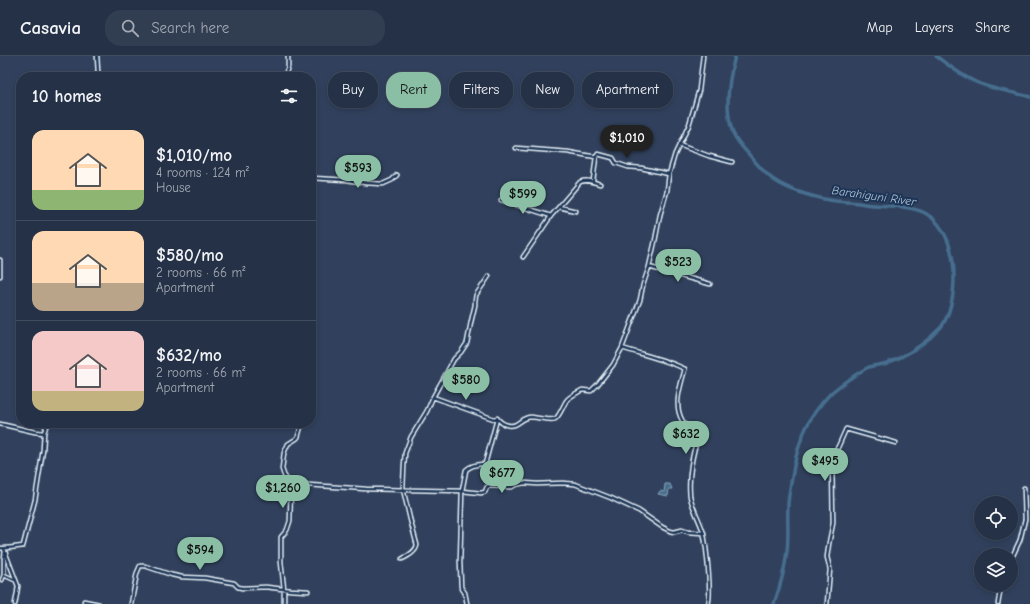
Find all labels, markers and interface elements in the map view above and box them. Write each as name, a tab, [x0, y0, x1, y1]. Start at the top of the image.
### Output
search box	[105, 10, 385, 46]
text: Casavia	[20, 17, 81, 39]
icon: search	[119, 17, 141, 39]
text: Search here	[151, 19, 229, 37]
text: Map	[866, 19, 893, 36]
text: Layers	[915, 19, 953, 36]
text: Share	[975, 19, 1010, 36]
chip: Buy	[328, 72, 378, 108]
chip: Rent	[386, 72, 441, 108]
chip: Filters	[449, 72, 513, 108]
chip: New	[521, 72, 574, 108]
chip: Apartment	[582, 72, 673, 108]
icon: filters	[278, 85, 300, 107]
text: 10 homes	[32, 87, 101, 106]
pin: $1,010	[594, 125, 660, 159]
text: $1,010	[609, 130, 645, 145]
icon: home	[64, 146, 112, 194]
text: $1,010/mo	[156, 146, 232, 165]
pin: $593	[334, 155, 382, 189]
text: $593	[344, 160, 372, 175]
text: 4 rooms · 124 m²	[156, 165, 249, 180]
text: House	[156, 180, 191, 195]
pin: $599	[499, 181, 547, 215]
water label: Barahiguni River	[831, 183, 918, 209]
text: $599	[509, 186, 537, 201]
text: $580/mo	[156, 246, 223, 265]
icon: home	[64, 247, 112, 295]
pin: $523	[654, 249, 702, 283]
text: $523	[664, 254, 692, 269]
text: 2 rooms · 66 m²	[156, 265, 245, 280]
text: Apartment	[156, 280, 214, 295]
text: $632/mo	[156, 346, 222, 365]
icon: home	[64, 347, 112, 395]
text: 2 rooms · 66 m²	[156, 365, 245, 380]
pin: $580	[442, 367, 490, 401]
text: $580	[452, 372, 480, 387]
text: Apartment	[156, 380, 214, 395]
pin: $632	[662, 421, 710, 455]
text: $632	[672, 426, 700, 441]
pin: $495	[801, 448, 849, 482]
text: $495	[811, 453, 839, 468]
pin: $677	[478, 460, 526, 494]
text: $677	[489, 465, 515, 480]
pin: $1,260	[250, 475, 316, 509]
text: $1,260	[265, 480, 301, 495]
map controls	[974, 496, 1018, 592]
button: locate	[974, 496, 1018, 540]
pin: $594	[176, 537, 224, 571]
text: $594	[186, 542, 214, 557]
button: layers	[974, 548, 1018, 592]

